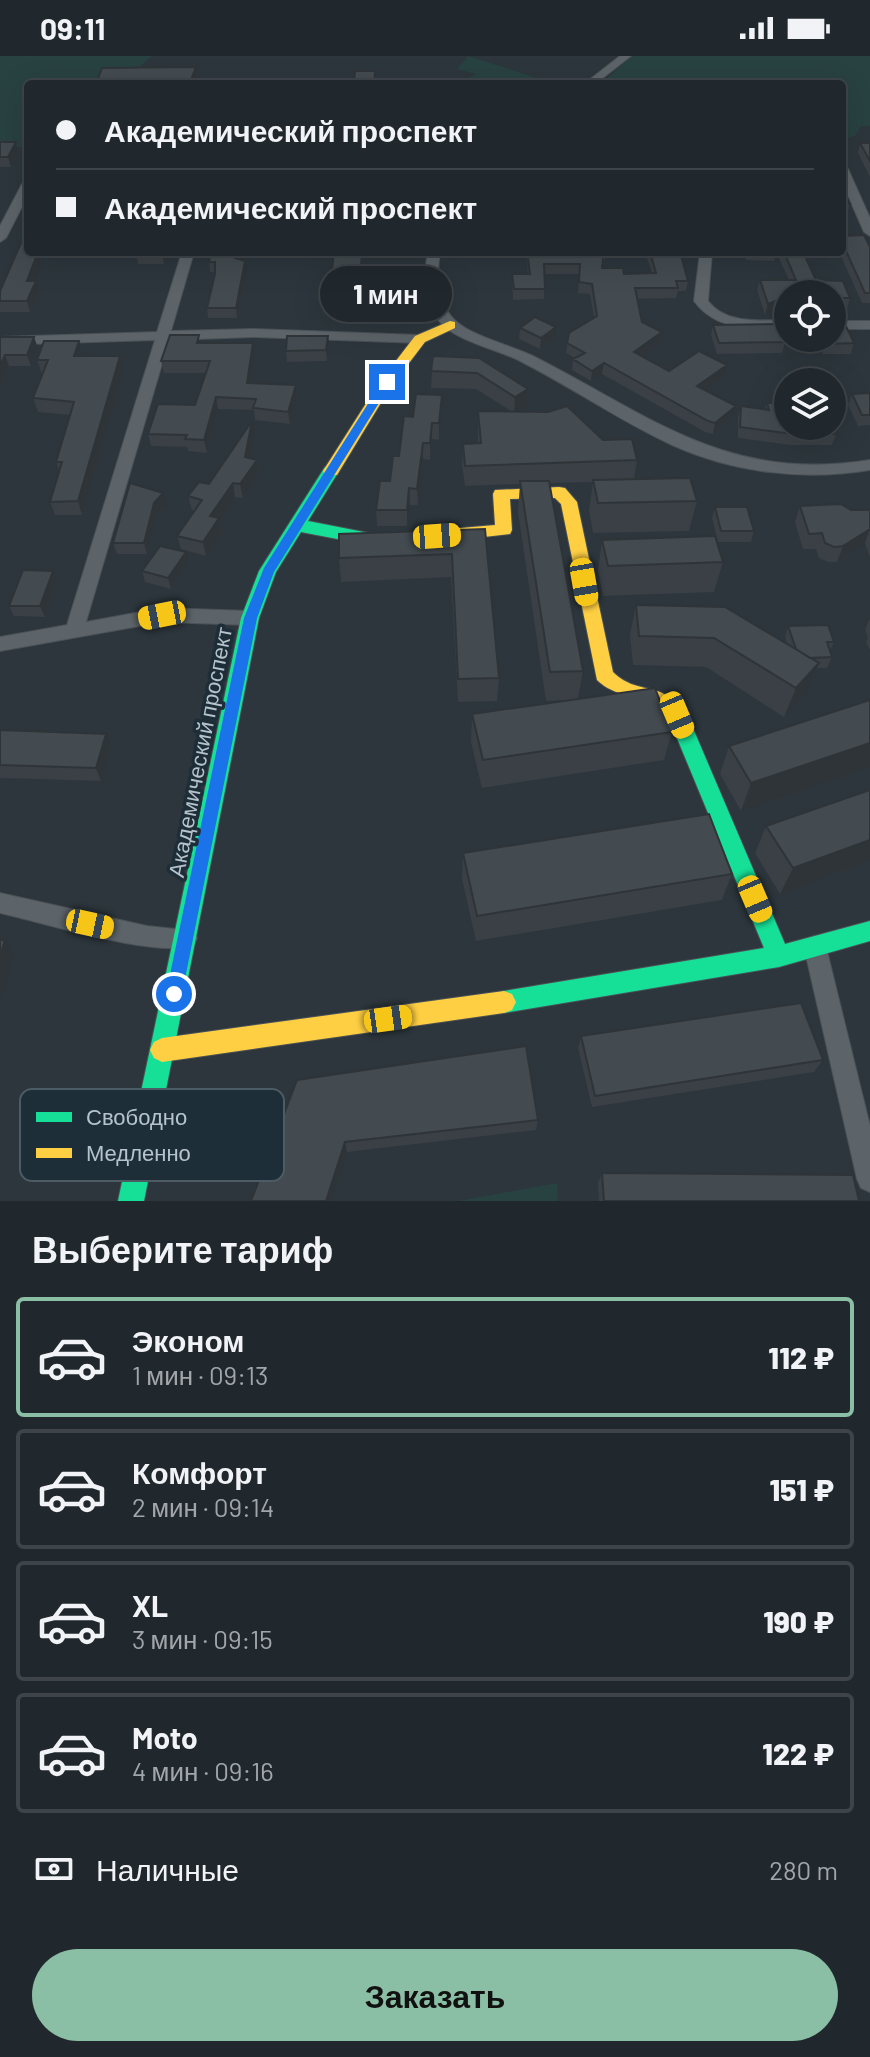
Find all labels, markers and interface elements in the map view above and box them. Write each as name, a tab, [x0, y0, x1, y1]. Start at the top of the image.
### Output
text: 09:11	[40, 10, 105, 46]
text: Академический проспект	[104, 112, 477, 148]
text: Академический проспект	[104, 189, 477, 225]
callout: 1 мин	[321, 266, 453, 322]
text: 1 мин	[353, 278, 419, 309]
map controls	[774, 280, 846, 440]
button: locate	[774, 280, 846, 352]
route end	[369, 364, 405, 400]
button: layers	[774, 368, 846, 440]
car	[412, 522, 462, 550]
car	[568, 556, 600, 608]
car	[136, 599, 188, 631]
street label: Академический проспект	[162, 625, 237, 879]
car	[657, 688, 697, 742]
car	[735, 872, 775, 926]
car	[64, 907, 116, 941]
route start	[156, 976, 192, 1012]
car	[363, 1004, 413, 1034]
legend	[20, 1089, 284, 1181]
text: Свободно	[86, 1103, 187, 1130]
text: Медленно	[86, 1139, 191, 1166]
text: Выберите тариф	[32, 1227, 333, 1270]
icon: car	[36, 1321, 108, 1393]
text: Эконом	[132, 1322, 245, 1358]
text: 112 ₽	[768, 1339, 834, 1375]
text: 1 мин · 09:13	[132, 1359, 268, 1390]
icon: car	[36, 1453, 108, 1525]
text: Комфорт	[132, 1454, 267, 1490]
text: 151 ₽	[769, 1471, 834, 1507]
text: 2 мин · 09:14	[132, 1491, 274, 1522]
icon: car	[36, 1585, 108, 1657]
text: XL	[132, 1587, 168, 1623]
text: 190 ₽	[763, 1603, 834, 1639]
text: 3 мин · 09:15	[132, 1623, 273, 1654]
icon: car	[36, 1717, 108, 1789]
text: Moto	[132, 1719, 198, 1755]
text: 122 ₽	[762, 1735, 834, 1771]
text: 4 мин · 09:16	[132, 1755, 274, 1786]
icon: cash	[32, 1847, 76, 1891]
text: Наличные	[96, 1851, 239, 1887]
text: 280 m	[769, 1854, 838, 1885]
button: Заказать	[32, 1949, 838, 2041]

